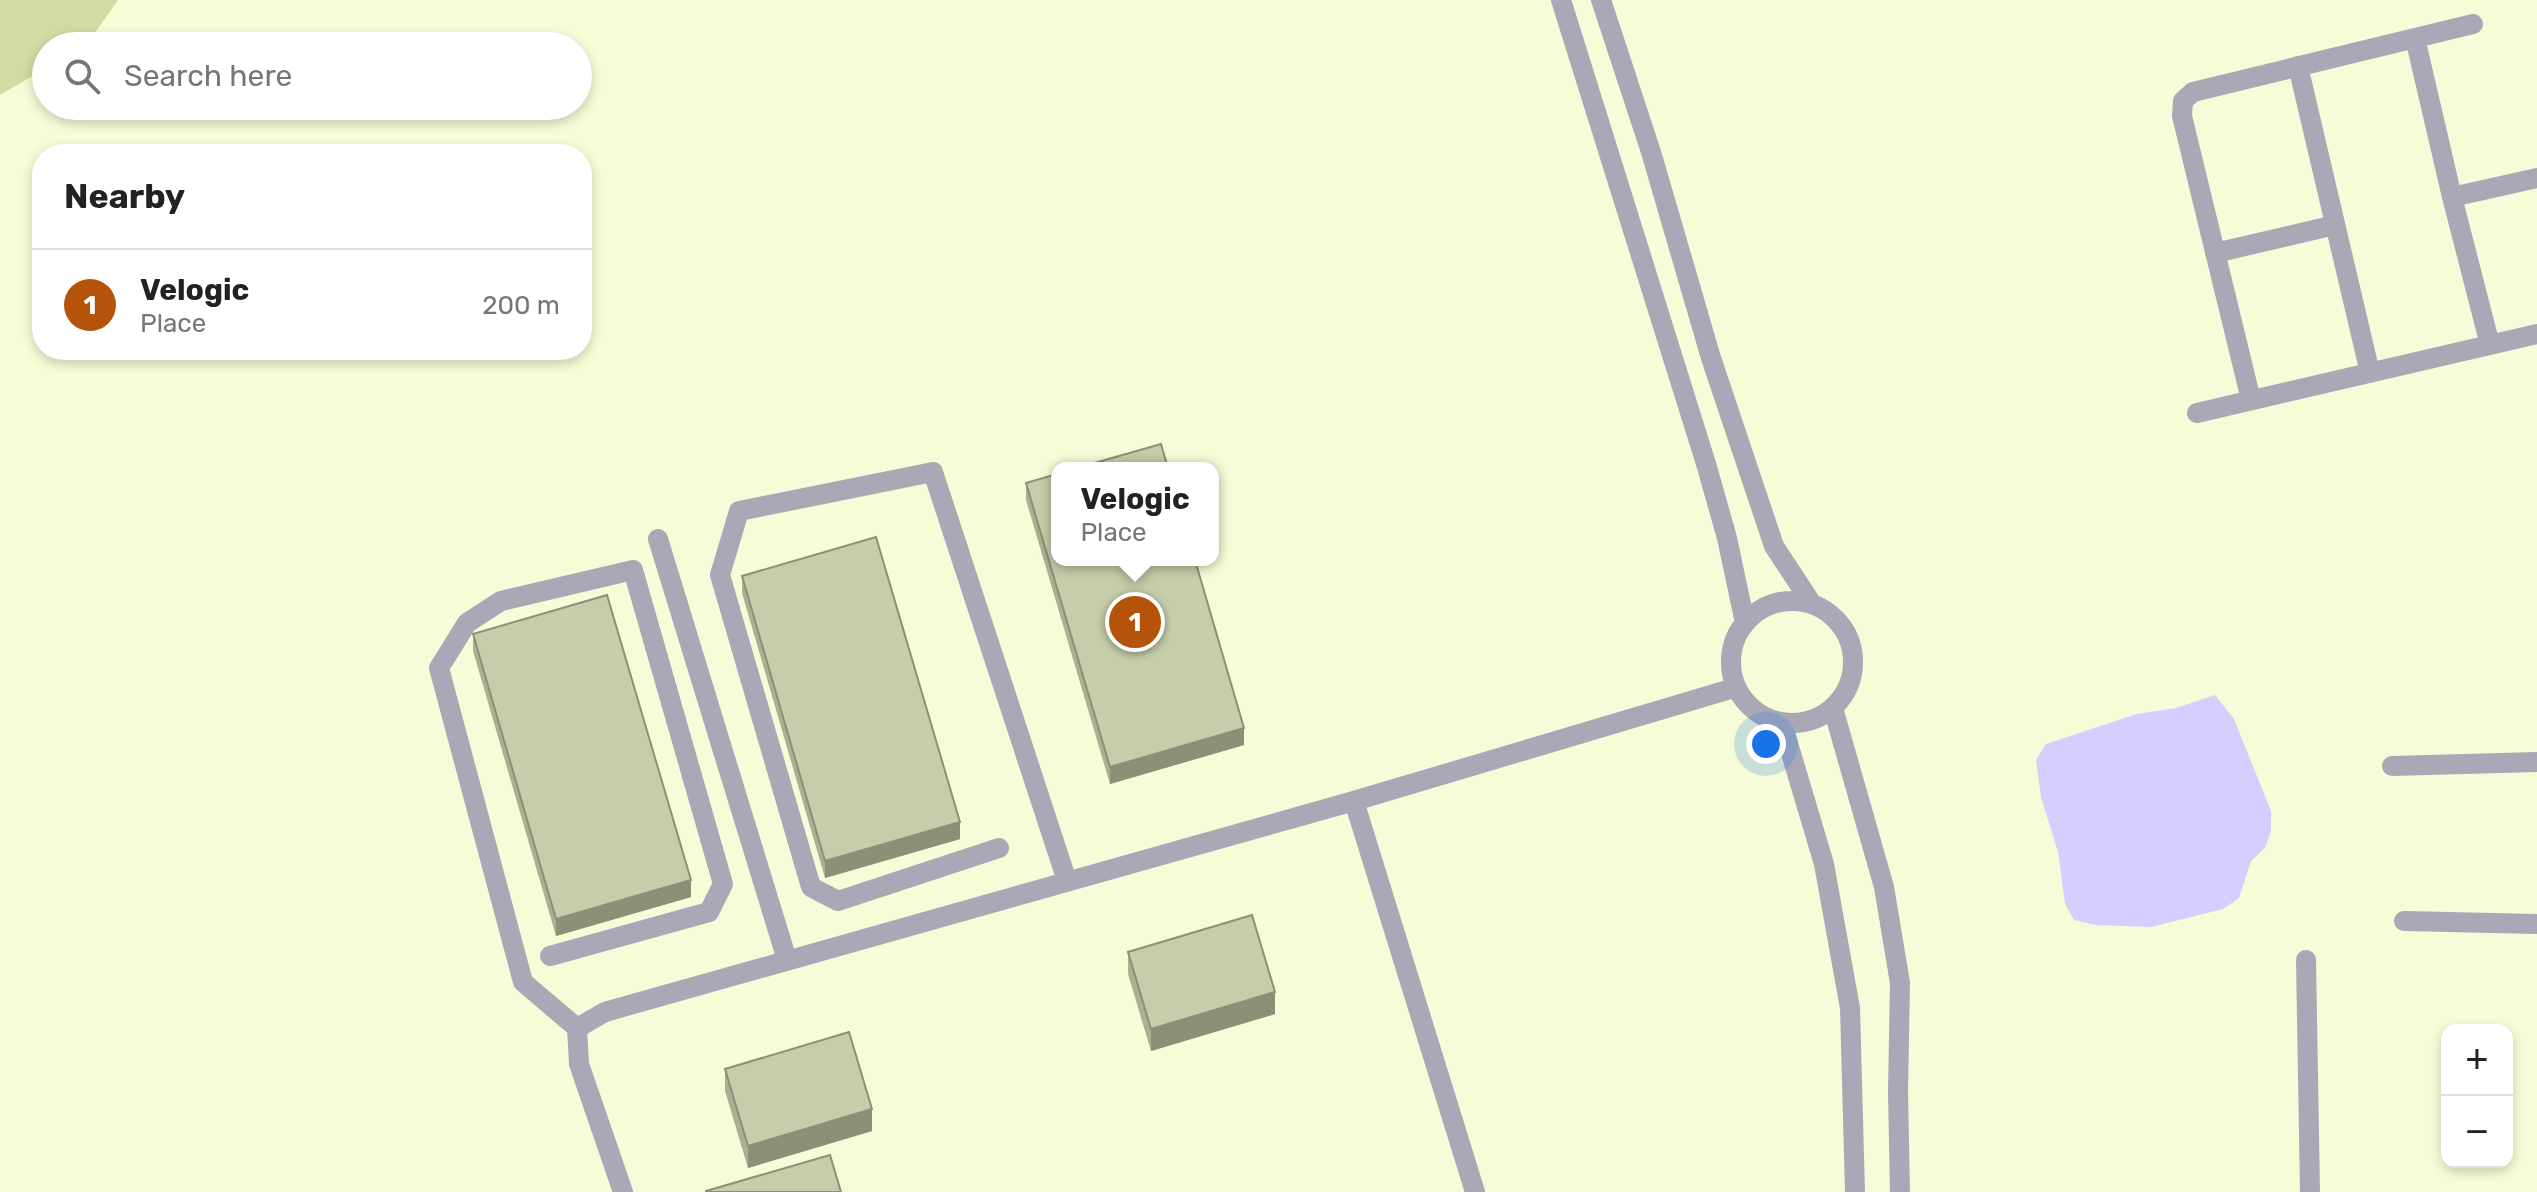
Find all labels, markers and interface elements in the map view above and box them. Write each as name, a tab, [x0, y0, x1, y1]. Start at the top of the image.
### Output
search box	[32, 32, 592, 120]
icon: search	[60, 54, 104, 98]
text: Search here	[124, 58, 292, 94]
text: Nearby	[64, 176, 185, 217]
text: Velogic	[140, 272, 249, 308]
text: 1	[84, 290, 96, 321]
text: 200 m	[482, 290, 560, 321]
text: Place	[140, 308, 206, 339]
popup	[1051, 462, 1219, 566]
text: Velogic	[1080, 481, 1190, 517]
text: Place	[1080, 517, 1147, 548]
pin: 1	[1109, 592, 1161, 652]
your location	[1746, 724, 1786, 764]
map controls	[2441, 1024, 2513, 1168]
button: +	[2441, 1024, 2513, 1096]
button: −	[2441, 1096, 2513, 1168]

